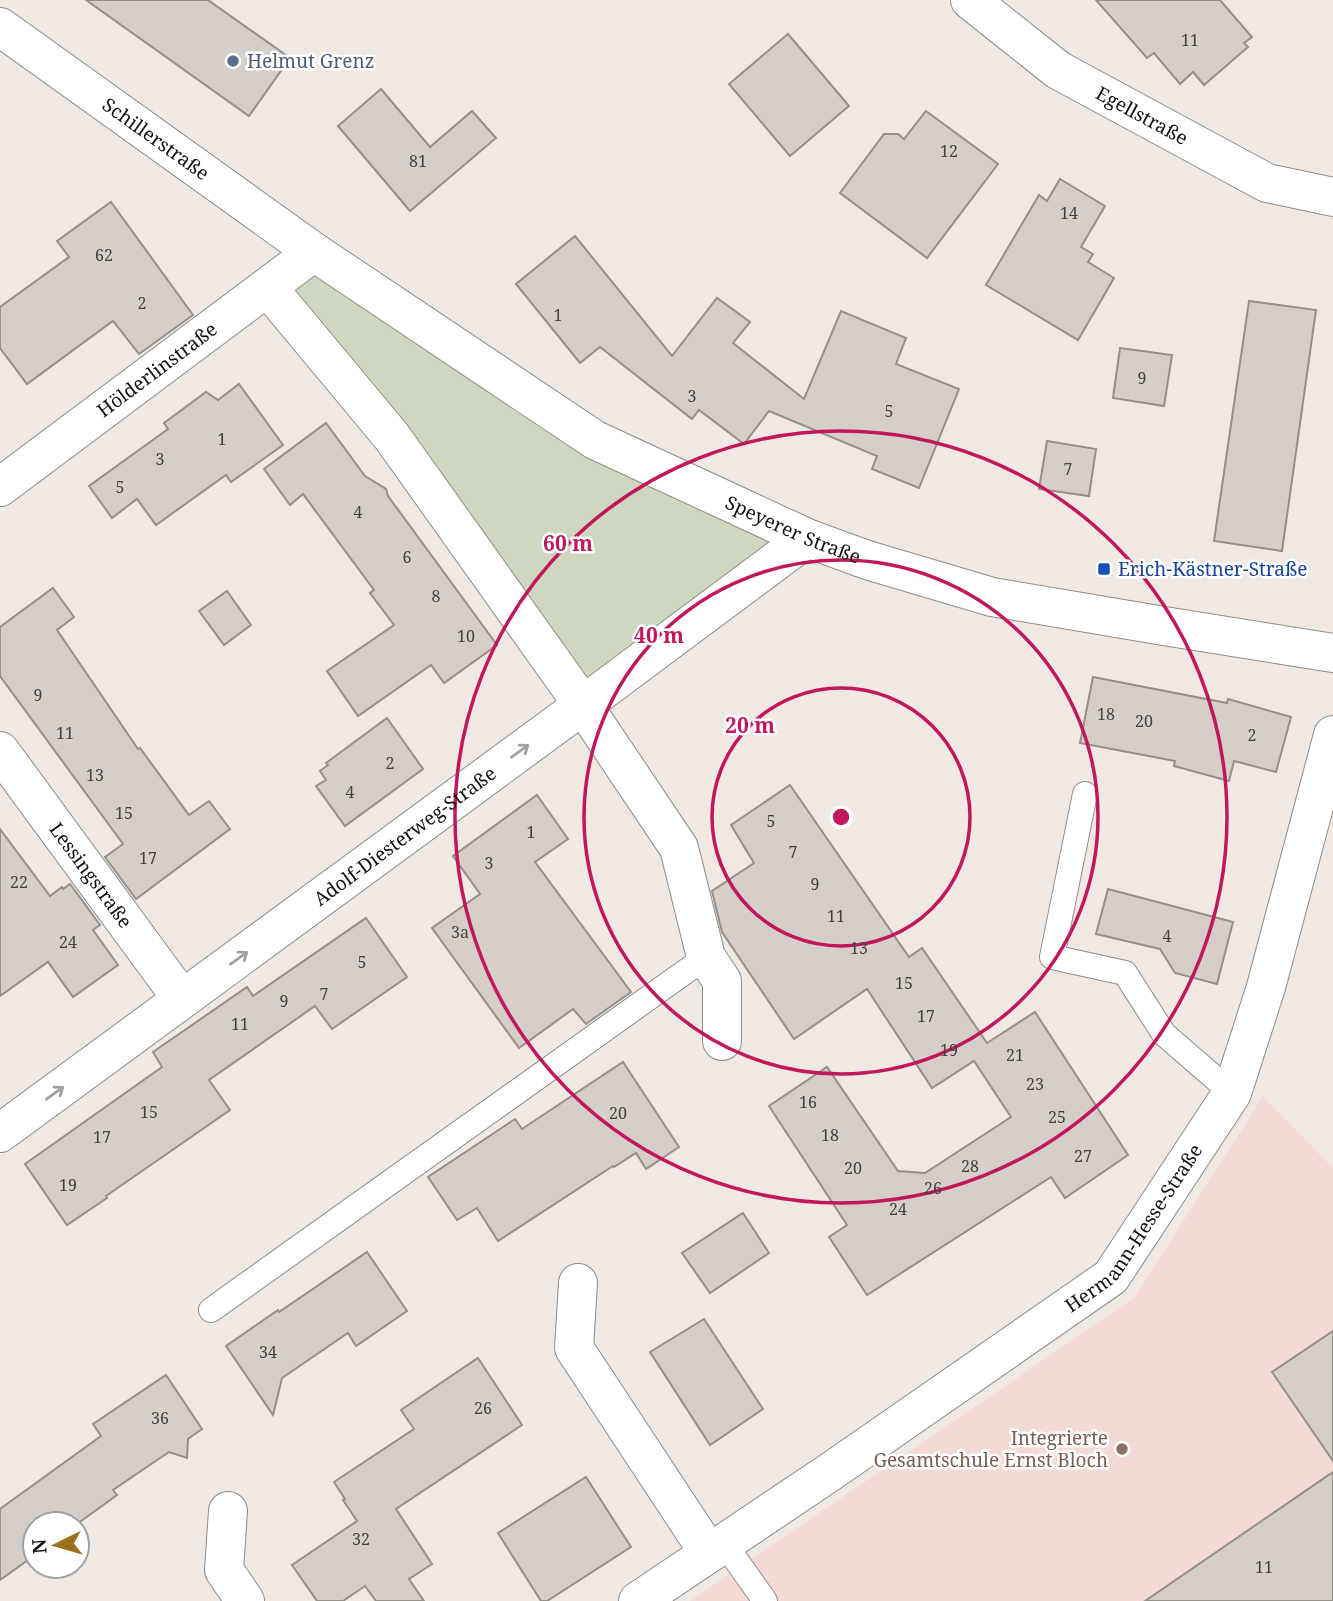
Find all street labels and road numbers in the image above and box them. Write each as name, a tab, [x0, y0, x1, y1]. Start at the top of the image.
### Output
street label: Egellstraße	[1091, 80, 1193, 151]
street label: Schillerstraße	[97, 92, 215, 186]
street label: Hölderlinstraße	[91, 316, 222, 423]
street label: Speyerer Straße	[721, 489, 865, 570]
street label: Adolf-Diesterweg-Straße	[308, 760, 501, 912]
street label: Lessingstraße	[44, 817, 139, 933]
street label: Hermann-Hesse-Straße	[1060, 1139, 1208, 1318]

